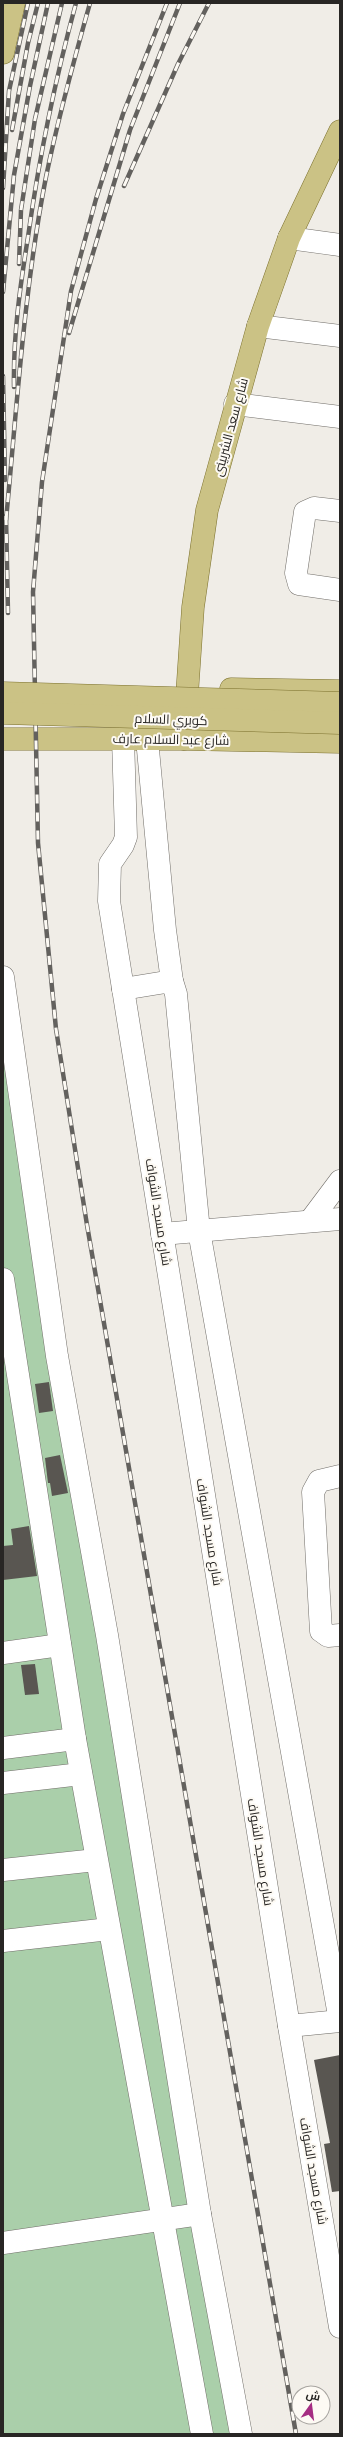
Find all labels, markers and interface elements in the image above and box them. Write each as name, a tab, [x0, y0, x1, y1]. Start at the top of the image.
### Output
street label: شارع سعد الشربينى	[210, 376, 252, 478]
street label: كوبري السلام	[134, 711, 208, 731]
street label: شارع عبد السلام عارف	[112, 731, 230, 750]
street label: شارع مسجد الشواف	[142, 1157, 174, 1267]
street label: شارع مسجد الشواف	[193, 1477, 225, 1587]
street label: شارع مسجد الشواف	[244, 1797, 276, 1907]
street label: شارع مسجد الشواف	[296, 2116, 330, 2226]
north arrow	[291, 2385, 331, 2425]
text: ش	[305, 2388, 322, 2404]

